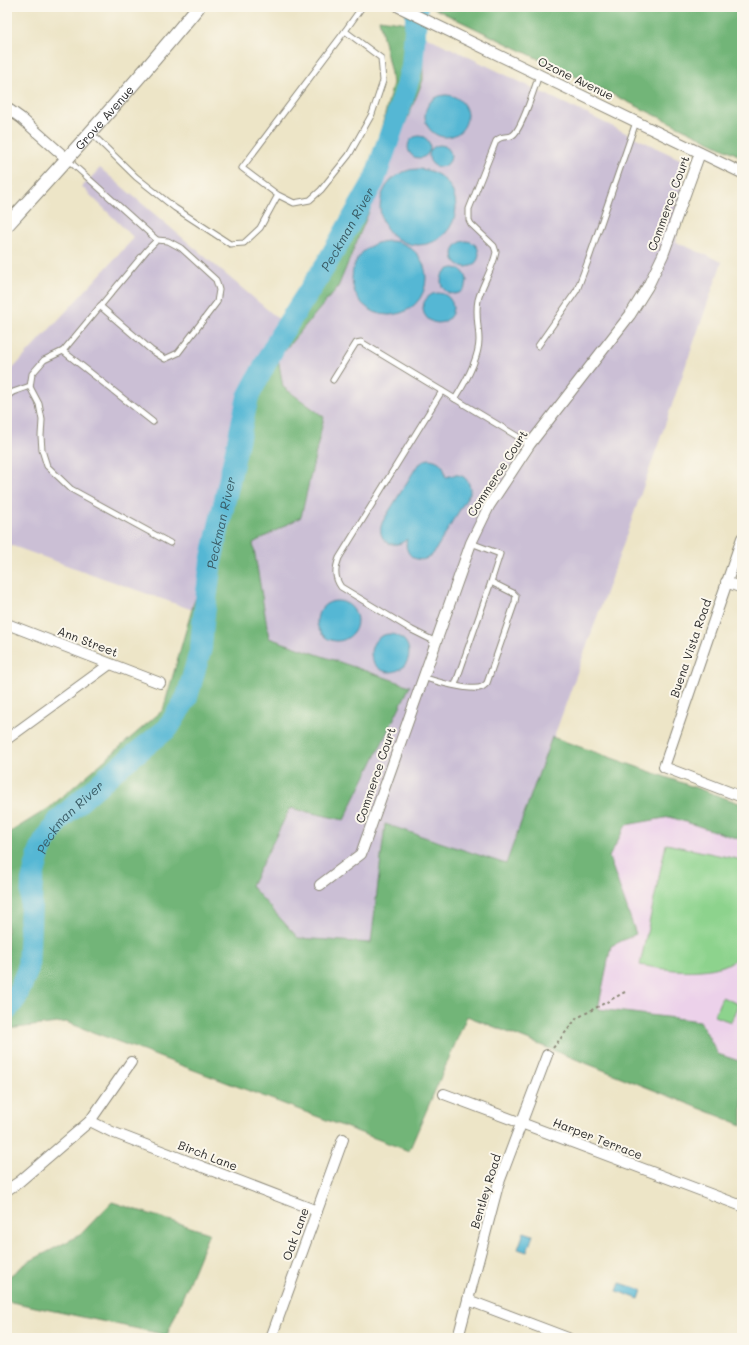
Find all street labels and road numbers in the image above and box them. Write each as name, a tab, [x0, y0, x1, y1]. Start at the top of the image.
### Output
street label: Ozone Avenue	[535, 53, 617, 103]
street label: Grove Avenue	[71, 82, 137, 153]
street label: Commerce Court	[643, 153, 693, 253]
street label: Commerce Court	[463, 427, 531, 519]
street label: Buena Vista Road	[666, 596, 714, 699]
street label: Ann Street	[55, 622, 121, 660]
street label: Commerce Court	[351, 725, 399, 825]
street label: Harper Terrace	[551, 1114, 645, 1162]
street label: Birch Lane	[176, 1136, 240, 1174]
street label: Bentley Road	[466, 1151, 504, 1230]
street label: Oak Lane	[278, 1205, 312, 1263]

